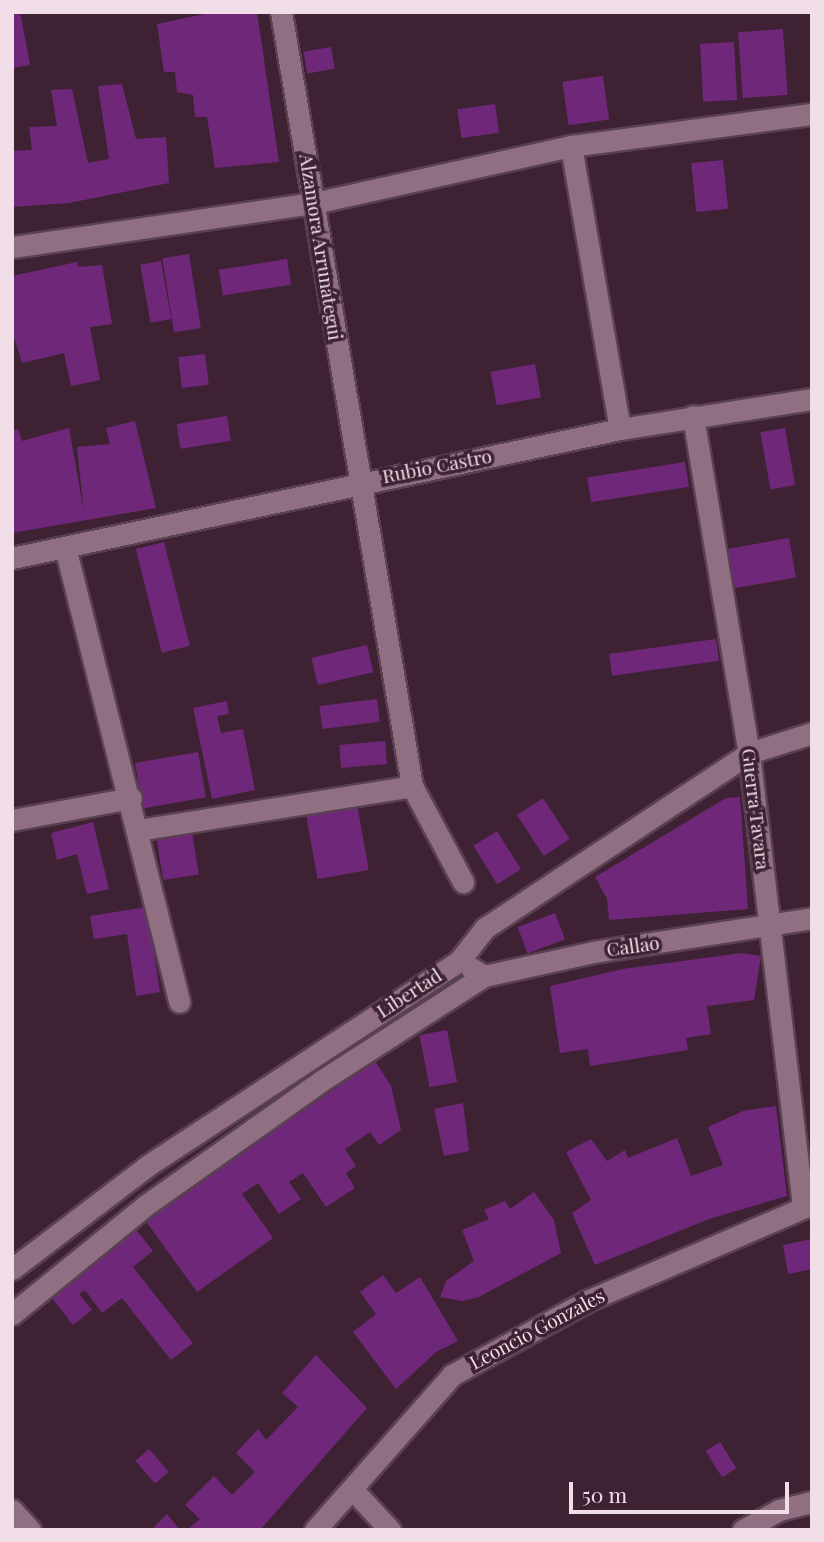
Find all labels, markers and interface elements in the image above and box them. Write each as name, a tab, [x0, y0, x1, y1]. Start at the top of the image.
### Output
street label: Alzamora Arrunátegui	[295, 152, 347, 342]
street label: Rubio Castro	[380, 444, 494, 488]
street label: Guerra Tavara	[737, 747, 775, 871]
street label: Callao	[605, 931, 661, 961]
street label: Libertad	[372, 964, 446, 1022]
street label: Leoncio Gonzales	[466, 1284, 608, 1374]
scale bar	[572, 1468, 792, 1512]
text: 50 m	[582, 1480, 627, 1508]

